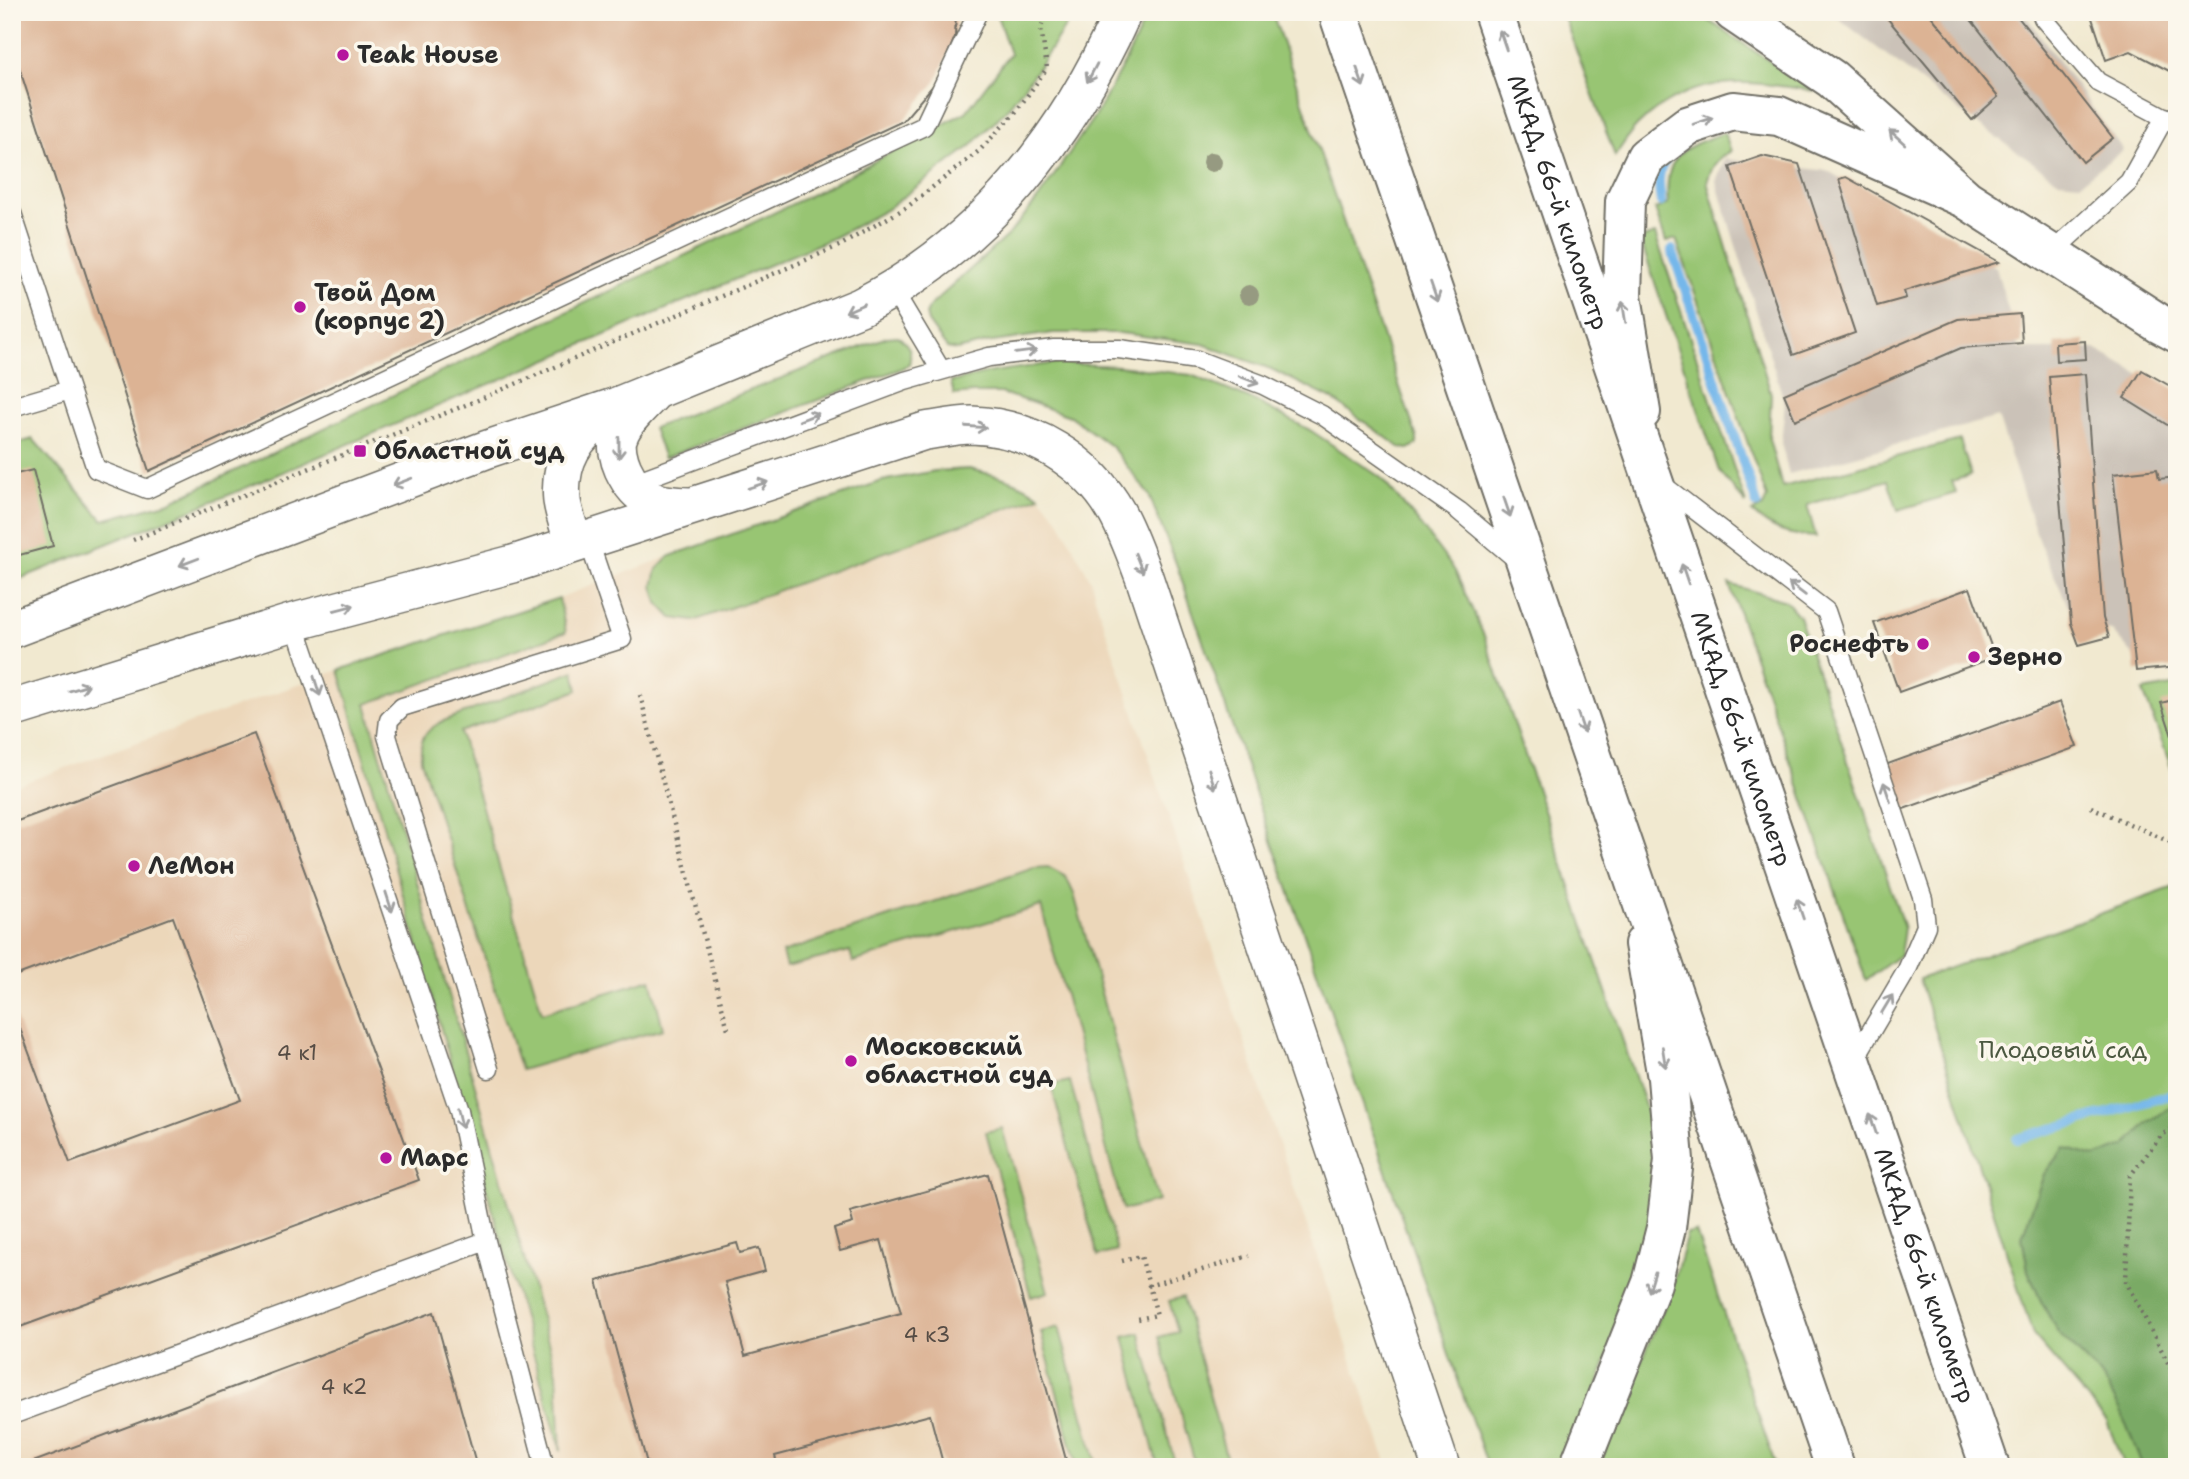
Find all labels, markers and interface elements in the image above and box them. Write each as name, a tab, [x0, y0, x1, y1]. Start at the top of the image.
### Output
one-way arrow	[1496, 30, 1508, 52]
place label: Teak House	[357, 39, 499, 71]
marker: Teak House	[335, 47, 351, 63]
one-way arrow	[1085, 62, 1099, 83]
one-way arrow	[1355, 65, 1367, 87]
street label: МКАД, 66-й километр	[1500, 70, 1616, 334]
one-way arrow	[1691, 114, 1713, 126]
one-way arrow	[1888, 129, 1906, 145]
place label: Твой Дом (корпус 2)	[314, 277, 445, 337]
one-way arrow	[1428, 281, 1441, 303]
marker: Твой Дом (корпус 2)	[292, 299, 308, 315]
one-way arrow	[1617, 301, 1630, 324]
one-way arrow	[845, 303, 866, 316]
one-way arrow	[1014, 346, 1037, 359]
one-way arrow	[1237, 374, 1259, 387]
one-way arrow	[797, 410, 819, 423]
one-way arrow	[965, 421, 987, 434]
place label: Областной суд	[374, 435, 565, 467]
one-way arrow	[612, 436, 626, 459]
marker: Областной суд	[352, 443, 368, 459]
one-way arrow	[391, 477, 413, 489]
one-way arrow	[746, 478, 768, 490]
one-way arrow	[1502, 496, 1514, 518]
one-way arrow	[1133, 552, 1146, 574]
one-way arrow	[178, 557, 200, 569]
one-way arrow	[1678, 564, 1690, 586]
one-way arrow	[1788, 582, 1807, 596]
one-way arrow	[333, 601, 355, 614]
street label: МКАД, 66-й километр	[1683, 607, 1800, 871]
place label: Роснефть	[1789, 628, 1909, 660]
marker: Роснефть	[1915, 636, 1931, 652]
place label: Зерно	[1988, 641, 2063, 673]
marker: Зерно	[1966, 649, 1982, 665]
one-way arrow	[311, 675, 324, 697]
one-way arrow	[68, 681, 90, 694]
one-way arrow	[1576, 711, 1588, 733]
one-way arrow	[1206, 767, 1219, 789]
one-way arrow	[1880, 781, 1893, 803]
place label: ЛеМон	[148, 850, 235, 882]
marker: ЛеМон	[126, 858, 142, 874]
one-way arrow	[384, 890, 396, 912]
one-way arrow	[1793, 898, 1805, 920]
one-way arrow	[1880, 994, 1894, 1014]
place label: Московский областной суд	[865, 1031, 1053, 1091]
park label: Плодовый сад	[1979, 1034, 2147, 1066]
house number: 4 к1	[277, 1039, 317, 1067]
one-way arrow	[1658, 1046, 1671, 1068]
marker: Московский областной суд	[843, 1053, 859, 1069]
one-way arrow	[454, 1106, 467, 1129]
one-way arrow	[1866, 1113, 1879, 1135]
place label: Марс	[400, 1142, 469, 1174]
street label: МКАД, 66-й километр	[1866, 1143, 1983, 1407]
marker: Марс	[378, 1150, 394, 1166]
one-way arrow	[1644, 1271, 1657, 1293]
house number: 4 к3	[903, 1321, 951, 1349]
house number: 4 к2	[320, 1373, 368, 1401]

